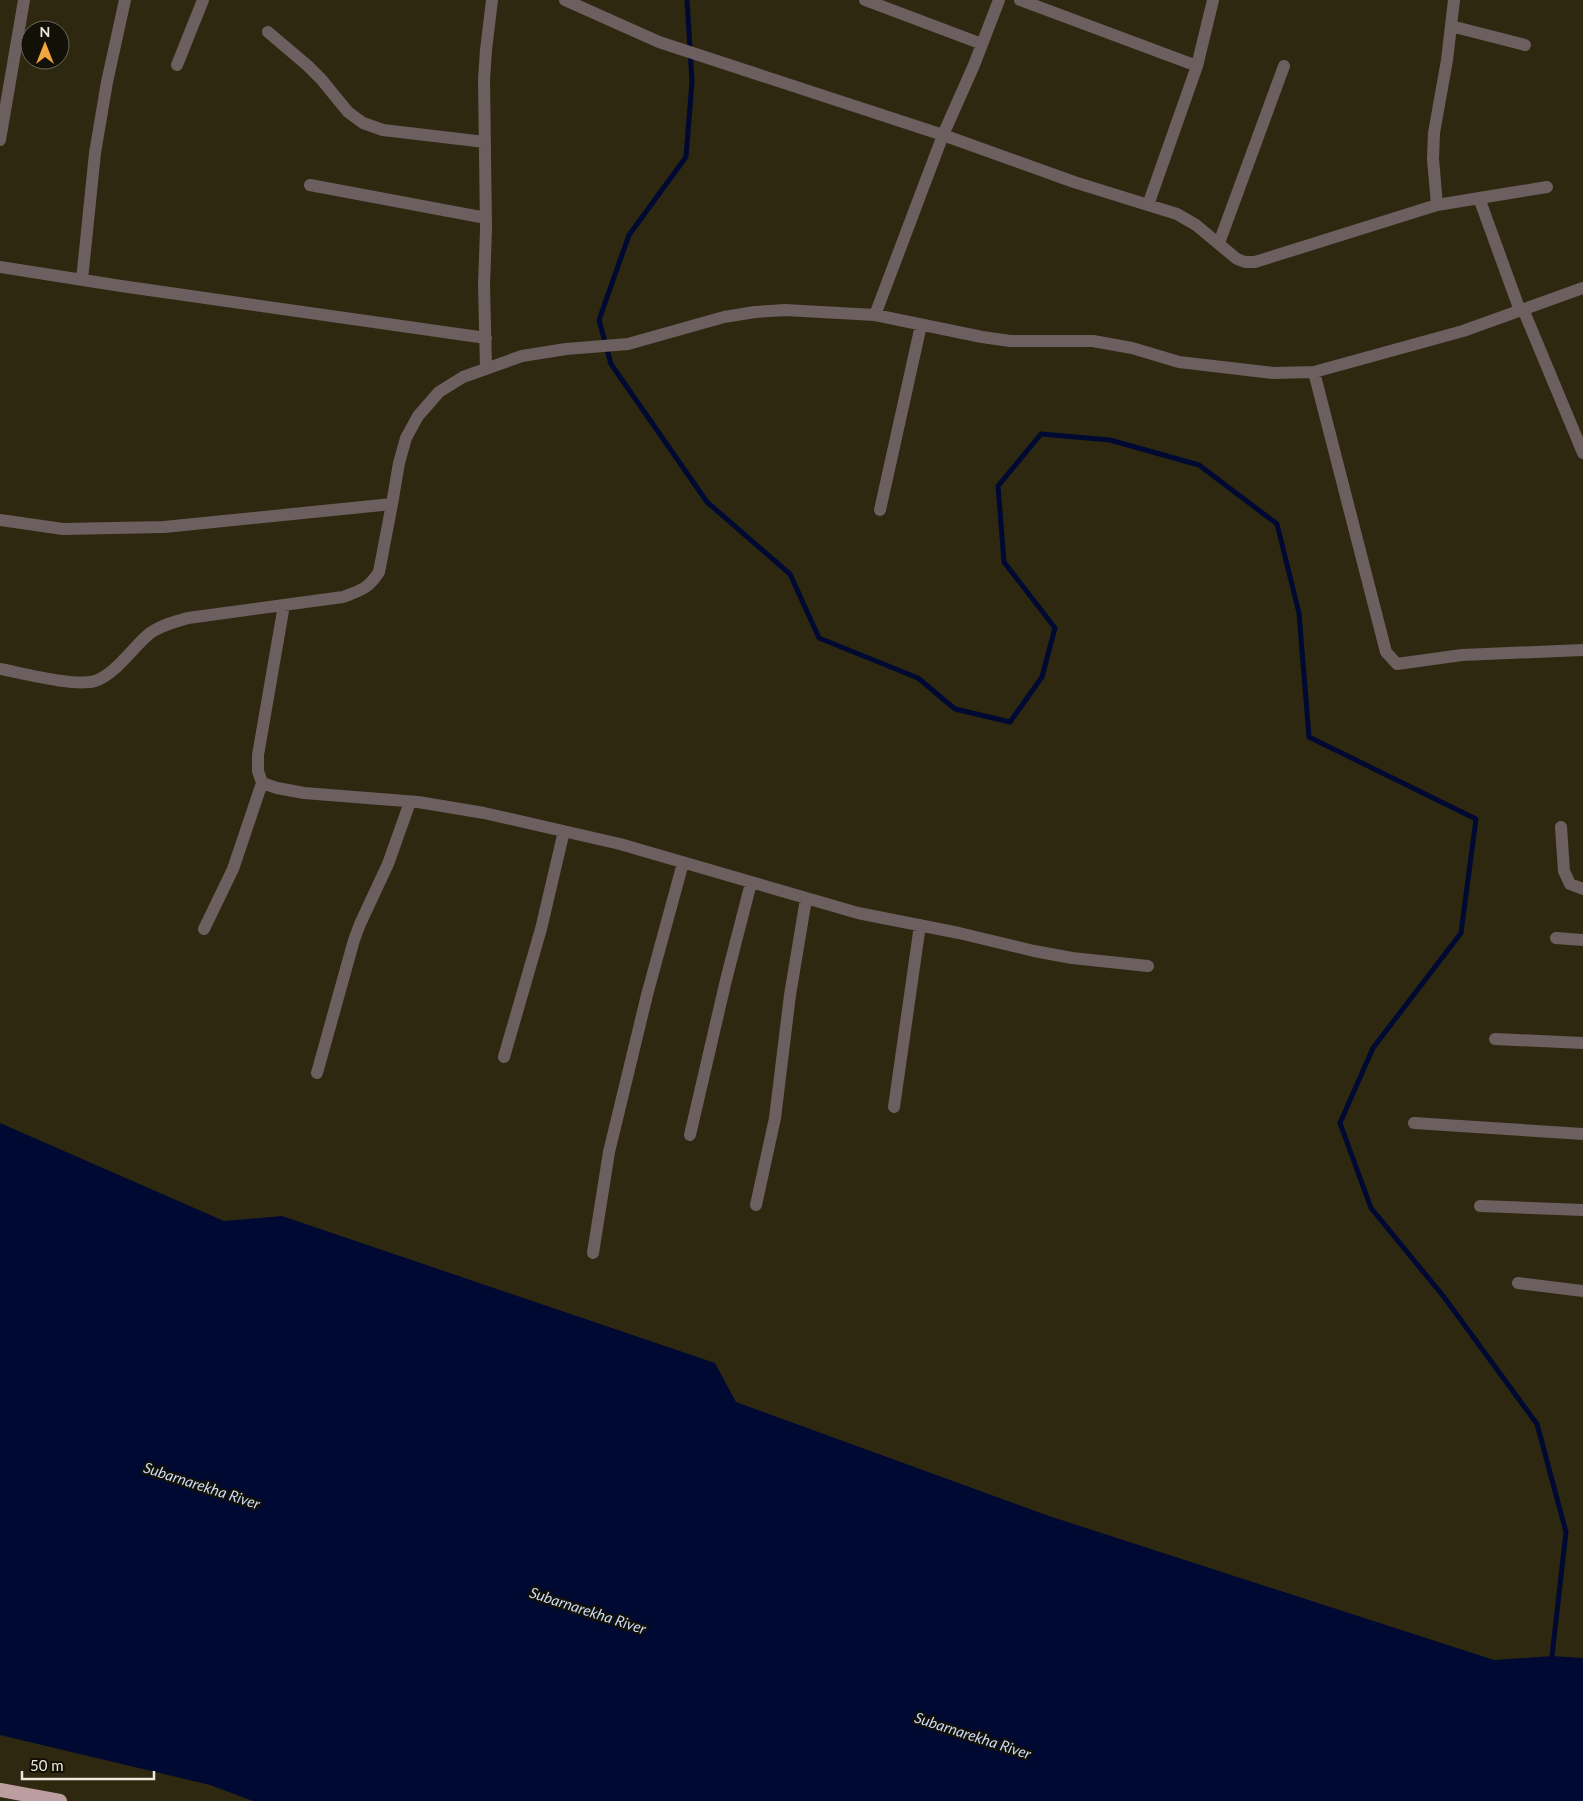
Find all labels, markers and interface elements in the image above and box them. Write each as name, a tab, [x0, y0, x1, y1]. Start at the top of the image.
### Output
north arrow	[20, 20, 70, 70]
text: N	[40, 23, 50, 40]
water label: Subarnarekha River	[141, 1458, 263, 1513]
water label: Subarnarekha River	[527, 1583, 649, 1638]
water label: Subarnarekha River	[912, 1708, 1034, 1763]
scale bar	[22, 1748, 155, 1780]
text: 50 m	[30, 1756, 64, 1774]

